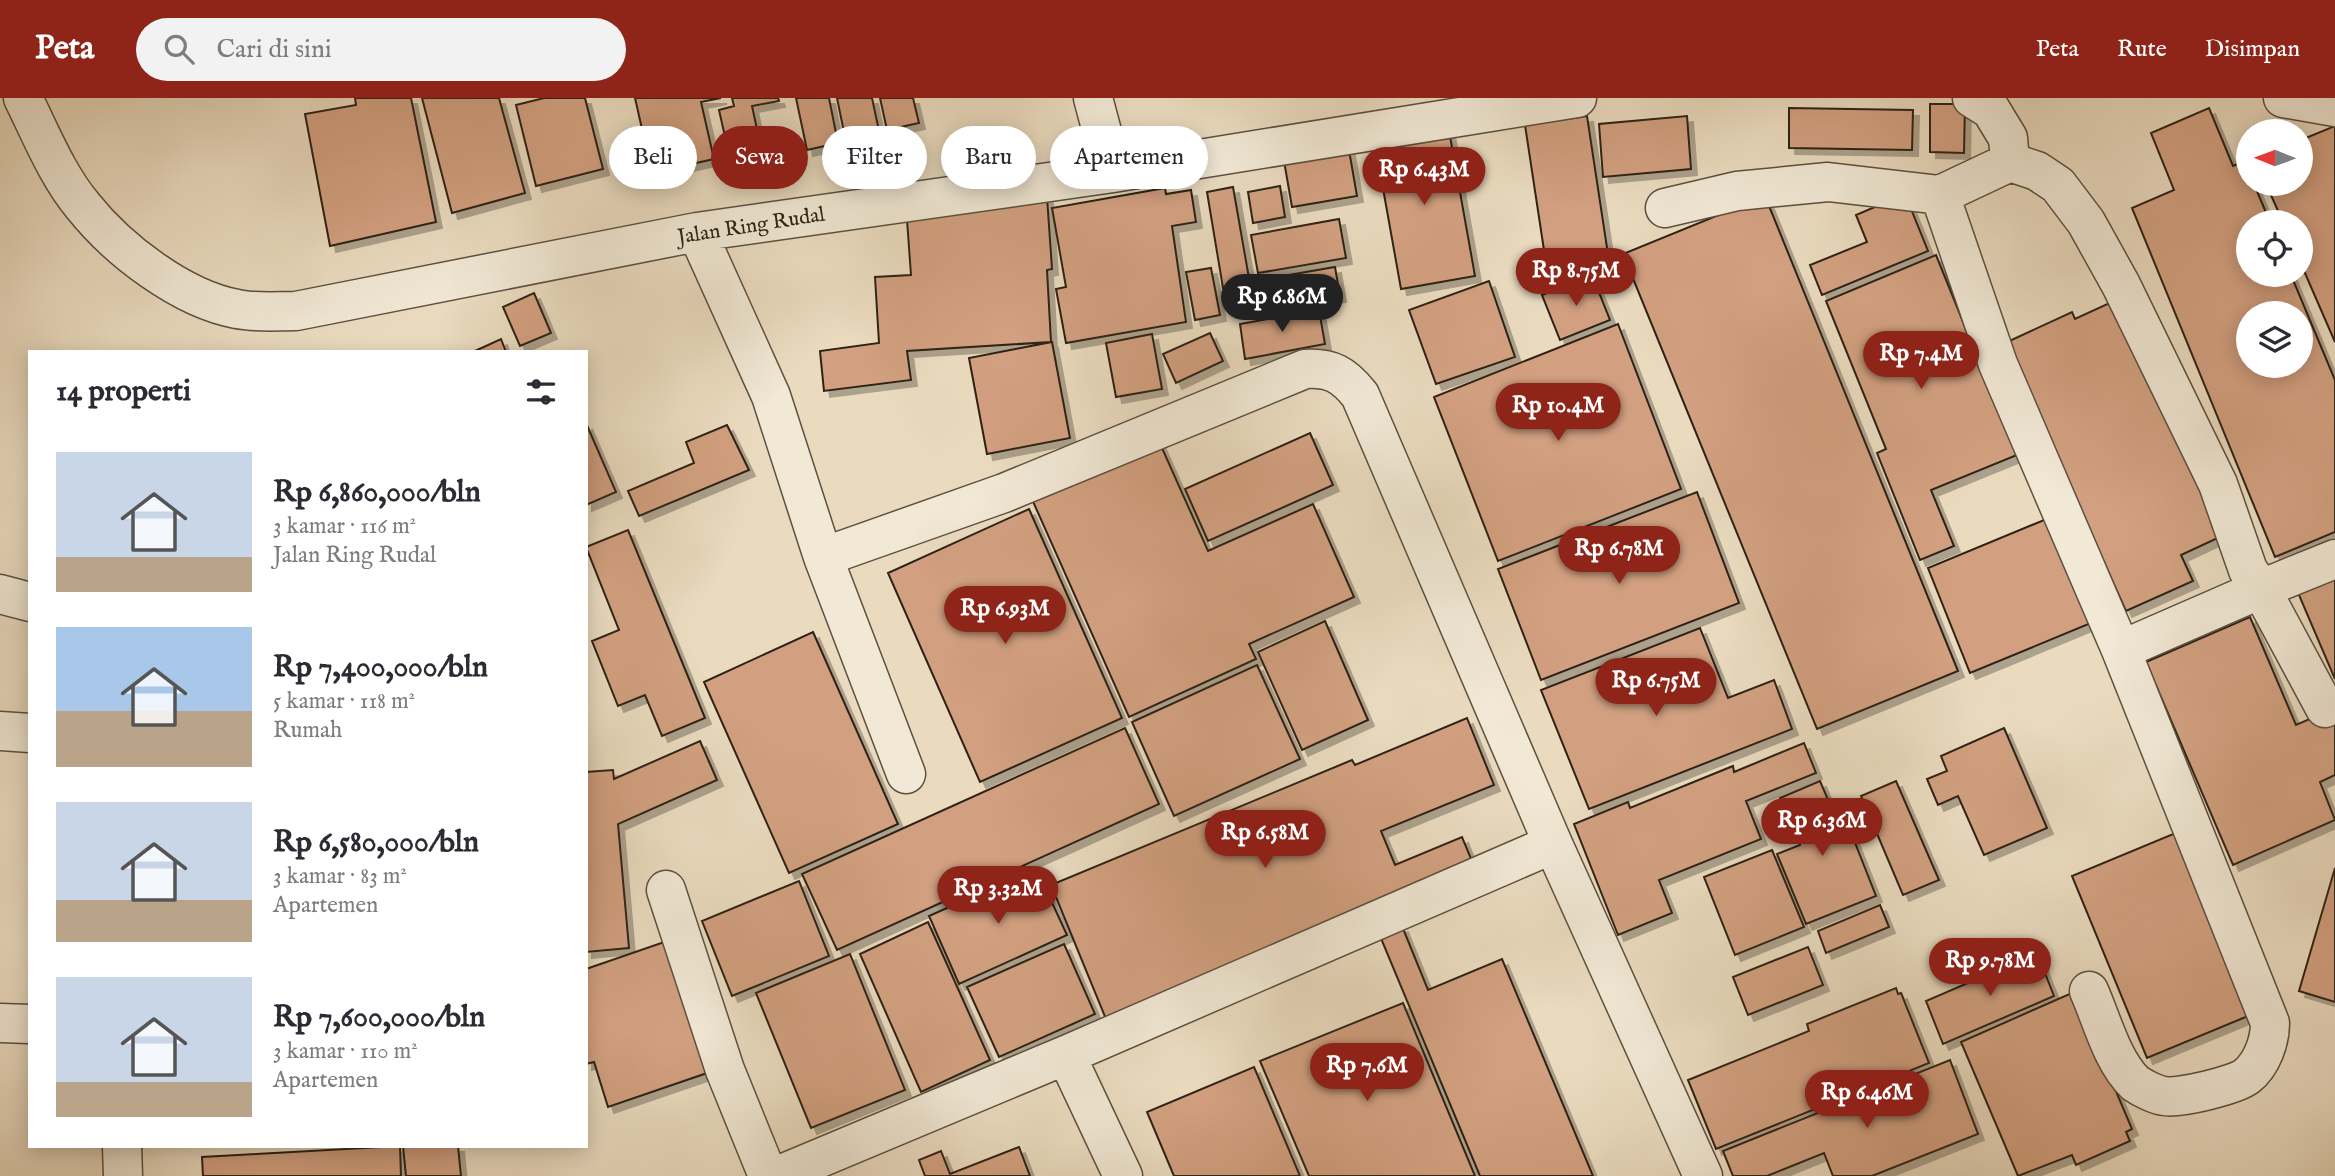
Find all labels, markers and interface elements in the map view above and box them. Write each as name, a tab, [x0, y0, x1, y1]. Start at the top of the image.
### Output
search box	[136, 18, 626, 81]
text: Peta	[35, 28, 94, 70]
icon: search	[160, 30, 198, 68]
text: Cari di sini	[216, 33, 332, 66]
text: Peta	[2036, 34, 2079, 65]
text: Rute	[2117, 34, 2167, 65]
text: Disimpan	[2205, 34, 2300, 65]
north arrow	[2236, 119, 2314, 196]
map controls	[2236, 119, 2313, 378]
chip: Beli	[609, 126, 697, 189]
chip: Sewa	[711, 126, 808, 189]
chip: Filter	[822, 126, 927, 189]
chip: Baru	[941, 126, 1036, 189]
chip: Apartemen	[1050, 126, 1208, 189]
pin: Rp 6.43M	[1352, 148, 1496, 207]
text: Rp 6.43M	[1378, 155, 1470, 184]
street label: Jalan Ring Rudal	[673, 201, 827, 252]
button: locate	[2236, 210, 2313, 287]
pin: Rp 8.75M	[1504, 248, 1648, 308]
text: Rp 8.75M	[1532, 256, 1620, 285]
pin: Rp 6.86M	[1210, 274, 1354, 334]
text: Rp 6.86M	[1237, 282, 1327, 311]
button: layers	[2236, 301, 2313, 378]
pin: Rp 7.4M	[1856, 331, 1986, 391]
text: Rp 7.4M	[1879, 339, 1963, 368]
text: 14 properti	[56, 373, 191, 411]
icon: filters	[522, 373, 560, 411]
pin: Rp 10.4M	[1486, 384, 1630, 443]
text: Rp 10.4M	[1512, 391, 1604, 420]
text: Rp 6,860,000/bln	[273, 474, 481, 512]
icon: home	[112, 480, 196, 564]
text: 3 kamar · 116 m²	[273, 512, 416, 541]
pin: Rp 6.78M	[1547, 526, 1691, 586]
text: Rp 6.78M	[1574, 534, 1664, 563]
text: Jalan Ring Rudal	[273, 541, 436, 570]
pin: Rp 6.93M	[933, 587, 1077, 646]
text: Rp 6.93M	[960, 594, 1050, 623]
text: Rp 7,400,000/bln	[273, 649, 488, 687]
icon: home	[112, 655, 196, 739]
pin: Rp 6.75M	[1584, 658, 1728, 718]
text: Rp 6.75M	[1611, 666, 1701, 695]
text: 5 kamar · 118 m²	[273, 687, 415, 716]
text: Rumah	[273, 716, 342, 745]
pin: Rp 6.36M	[1750, 798, 1894, 858]
text: Rp 6.36M	[1777, 806, 1867, 835]
pin: Rp 6.58M	[1193, 810, 1337, 870]
text: Rp 6.58M	[1221, 818, 1309, 847]
text: Rp 6,580,000/bln	[273, 824, 479, 862]
icon: home	[112, 830, 196, 914]
text: 3 kamar · 83 m²	[273, 862, 407, 891]
pin: Rp 3.32M	[926, 866, 1070, 926]
text: Rp 3.32M	[953, 874, 1043, 903]
text: Apartemen	[273, 891, 378, 920]
pin: Rp 9.78M	[1918, 939, 2062, 998]
text: Rp 9.78M	[1945, 946, 2035, 975]
text: Rp 7,600,000/bln	[273, 999, 485, 1037]
icon: home	[112, 1005, 196, 1089]
text: 3 kamar · 110 m²	[273, 1037, 418, 1066]
pin: Rp 7.6M	[1302, 1044, 1432, 1103]
text: Rp 7.6M	[1326, 1051, 1408, 1080]
text: Apartemen	[273, 1066, 378, 1095]
pin: Rp 6.46M	[1795, 1070, 1939, 1130]
text: Rp 6.46M	[1821, 1078, 1913, 1107]

